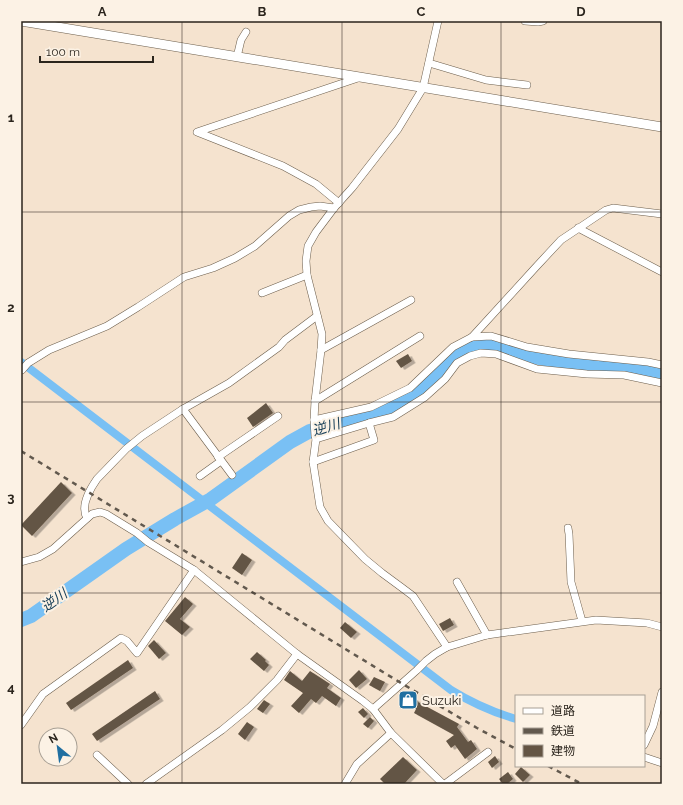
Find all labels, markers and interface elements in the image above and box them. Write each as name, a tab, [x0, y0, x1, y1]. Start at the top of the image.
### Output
text: A	[98, 4, 107, 19]
text: B	[258, 4, 267, 19]
text: C	[417, 4, 426, 19]
text: D	[576, 4, 586, 19]
scale bar	[40, 38, 153, 64]
text: 100 m	[46, 45, 80, 59]
text: 1	[8, 110, 15, 125]
text: 2	[7, 300, 15, 315]
water label: 逆川	[310, 415, 344, 439]
text: 3	[7, 490, 15, 505]
water label: 逆川	[38, 584, 72, 615]
text: 4	[7, 680, 15, 695]
shop icon: Suzuki	[397, 689, 419, 711]
place label: Suzuki	[422, 693, 461, 708]
legend	[515, 695, 645, 767]
text: 道路	[551, 704, 575, 718]
text: 鉄道	[551, 724, 575, 738]
north arrow	[38, 727, 78, 767]
text: N	[47, 731, 60, 746]
text: 建物	[551, 744, 575, 758]

